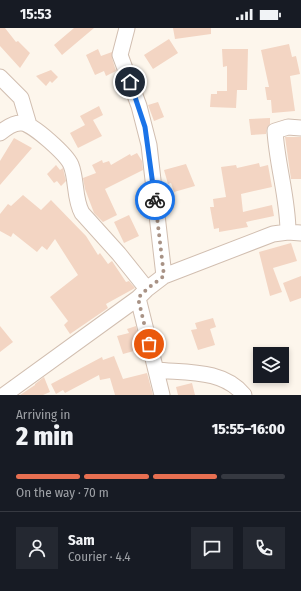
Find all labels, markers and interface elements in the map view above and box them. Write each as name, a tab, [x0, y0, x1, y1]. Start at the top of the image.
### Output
text: 15:53	[20, 5, 52, 23]
pin	[113, 65, 147, 99]
icon: home	[119, 71, 141, 93]
courier	[135, 180, 175, 220]
icon: bike	[144, 189, 166, 211]
pin	[132, 327, 166, 361]
icon: bag	[138, 333, 160, 355]
map controls	[253, 347, 289, 383]
button: layers	[253, 347, 289, 383]
text: Arriving in	[16, 407, 70, 422]
text: 15:55–16:00	[212, 420, 285, 438]
text: 2 min	[16, 421, 74, 452]
text: On the way · 70 m	[16, 485, 109, 500]
button: person	[16, 527, 58, 569]
button: chat	[191, 527, 233, 569]
button: phone	[243, 527, 285, 569]
text: Sam	[68, 531, 95, 549]
text: Courier · 4.4	[68, 549, 131, 564]

